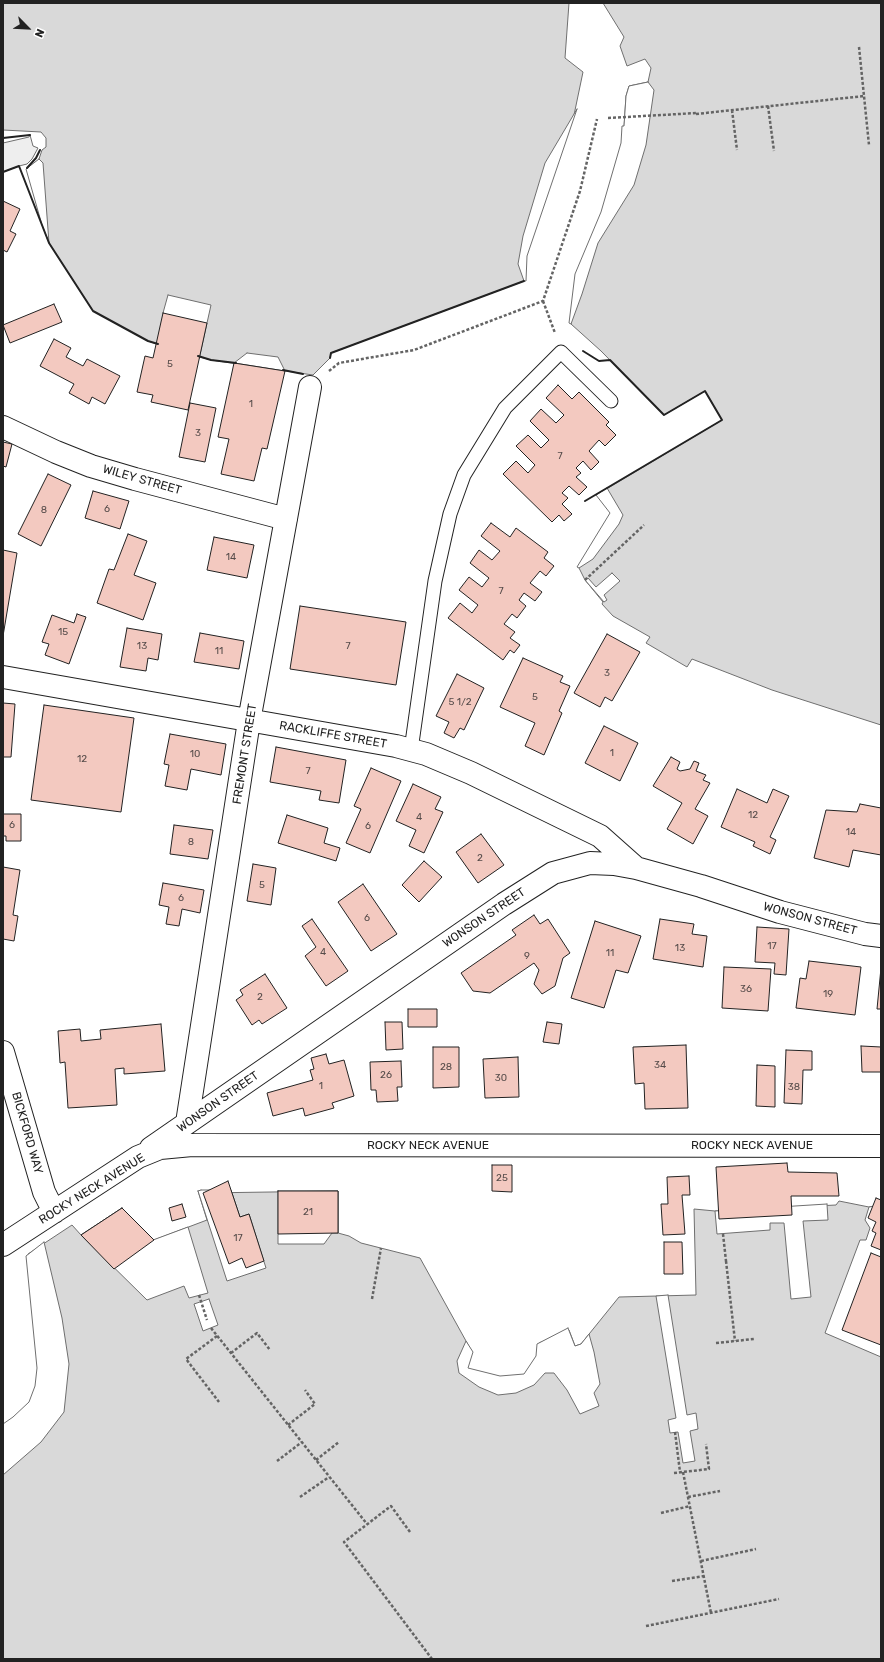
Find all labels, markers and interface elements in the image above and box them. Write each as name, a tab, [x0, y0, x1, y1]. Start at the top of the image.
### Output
north arrow	[8, 8, 48, 48]
text: N	[32, 27, 47, 39]
house number: 5	[167, 358, 173, 370]
house number: 1	[249, 398, 253, 410]
house number: 3	[195, 427, 201, 439]
house number: 7	[557, 450, 563, 462]
street label: WILEY STREET	[101, 462, 183, 498]
house number: 6	[104, 503, 110, 515]
house number: 8	[41, 504, 47, 516]
house number: 14	[226, 551, 236, 563]
house number: 7	[498, 585, 504, 597]
house number: 15	[58, 626, 68, 638]
house number: 13	[137, 640, 147, 652]
house number: 7	[345, 640, 351, 652]
house number: 11	[215, 645, 223, 657]
house number: 3	[604, 667, 610, 679]
house number: 5	[532, 691, 538, 703]
house number: 5 1/2	[448, 696, 472, 708]
street label: FREMONT STREET	[230, 703, 260, 805]
street label: RACKLIFFE STREET	[278, 718, 388, 752]
house number: 1	[610, 747, 614, 759]
house number: 10	[190, 748, 200, 760]
house number: 12	[77, 753, 87, 765]
house number: 7	[305, 765, 311, 777]
house number: 12	[748, 809, 758, 821]
house number: 4	[416, 811, 422, 823]
house number: 6	[9, 819, 15, 831]
house number: 6	[365, 820, 371, 832]
house number: 14	[846, 826, 856, 838]
house number: 8	[188, 836, 194, 848]
house number: 2	[477, 852, 483, 864]
house number: 5	[259, 879, 265, 891]
street label: WONSON STREET	[440, 885, 528, 951]
house number: 6	[178, 892, 184, 904]
street label: WONSON STREET	[762, 900, 858, 938]
house number: 6	[364, 912, 370, 924]
house number: 17	[767, 940, 777, 952]
house number: 13	[675, 942, 685, 954]
house number: 4	[320, 946, 326, 958]
house number: 11	[606, 947, 614, 959]
house number: 9	[524, 950, 530, 962]
house number: 36	[740, 983, 752, 995]
house number: 19	[823, 988, 833, 1000]
house number: 2	[257, 991, 263, 1003]
house number: 34	[654, 1059, 666, 1071]
house number: 28	[440, 1061, 452, 1073]
street label: WONSON STREET	[174, 1068, 262, 1136]
house number: 26	[380, 1069, 392, 1081]
house number: 30	[495, 1072, 507, 1084]
house number: 1	[319, 1080, 323, 1092]
house number: 38	[788, 1081, 800, 1093]
street label: BICKFORD WAY	[8, 1090, 46, 1176]
street label: ROCKY NECK AVENUE	[367, 1139, 489, 1153]
street label: ROCKY NECK AVENUE	[691, 1139, 813, 1153]
street label: ROCKY NECK AVENUE	[36, 1151, 148, 1227]
house number: 25	[496, 1172, 508, 1184]
house number: 21	[303, 1206, 313, 1218]
house number: 17	[233, 1232, 243, 1244]

